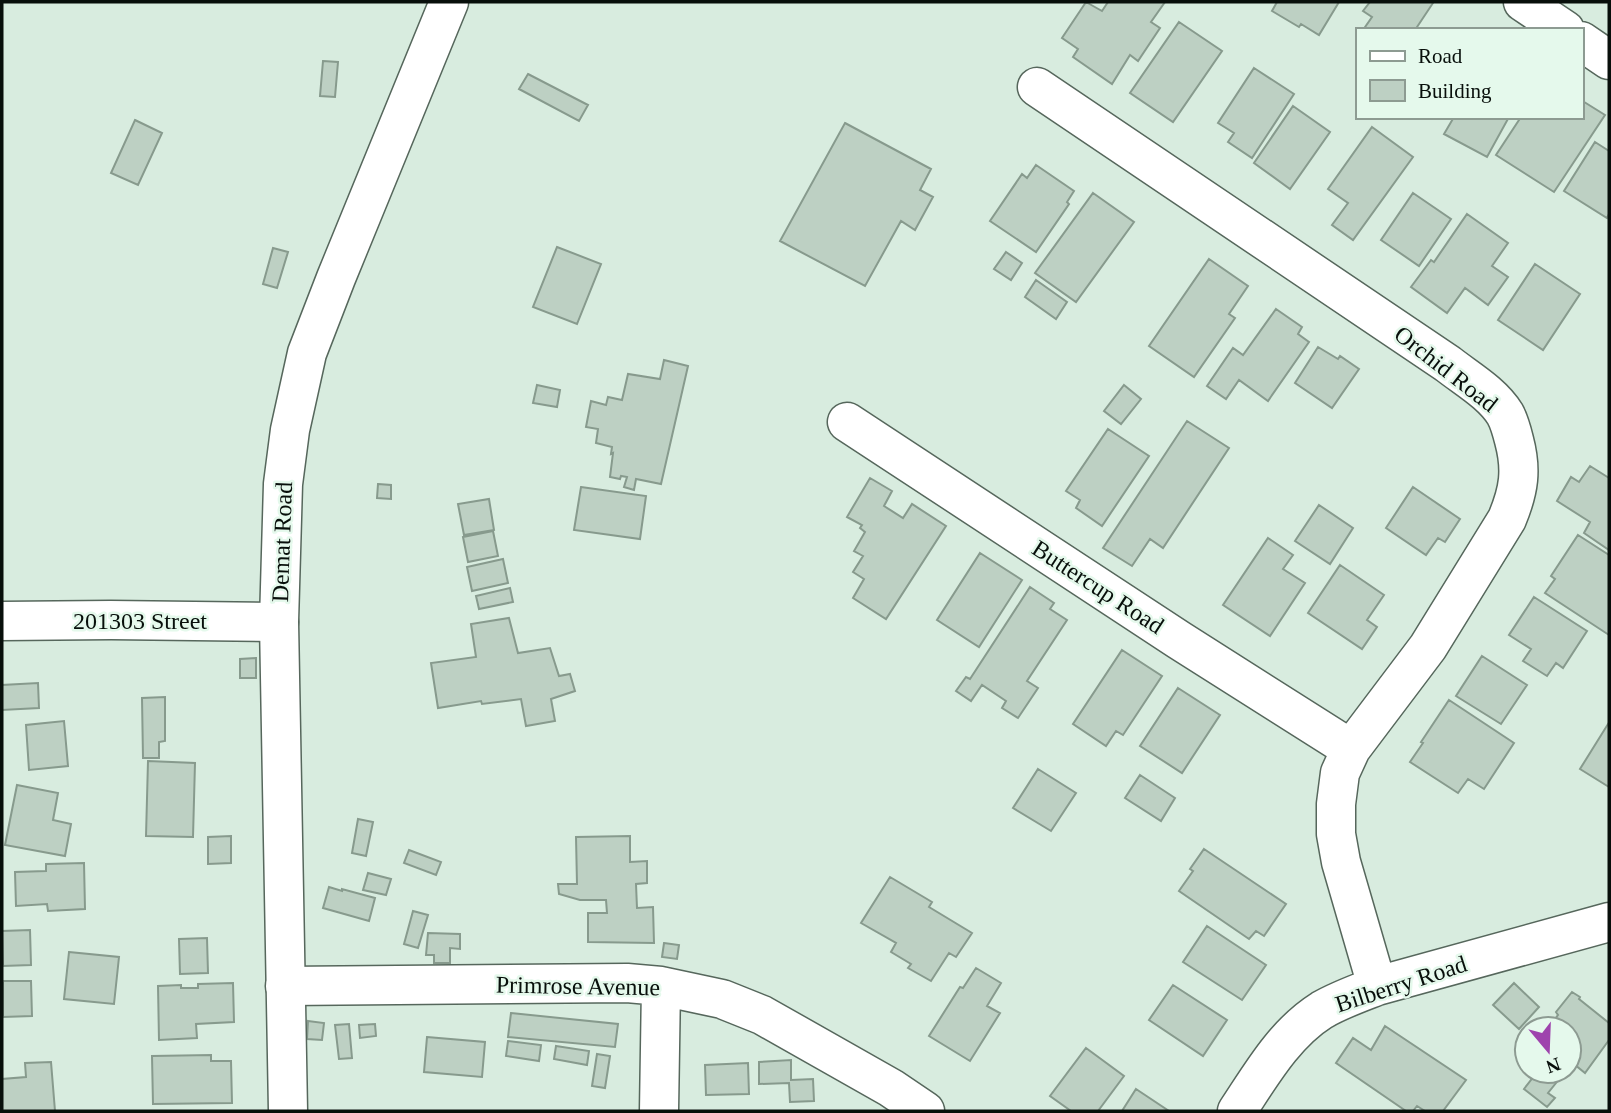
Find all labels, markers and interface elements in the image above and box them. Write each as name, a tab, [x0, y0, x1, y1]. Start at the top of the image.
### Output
legend	[1356, 28, 1583, 119]
text: Road	[1418, 44, 1463, 68]
text: Building	[1418, 79, 1492, 103]
street label: Orchid Road	[1389, 321, 1503, 417]
street label: Demat Road	[267, 481, 297, 603]
street label: Buttercup Road	[1027, 535, 1169, 639]
street label: 201303 Street	[73, 608, 207, 634]
street label: Bilberry Road	[1332, 951, 1470, 1017]
street label: Primrose Avenue	[496, 972, 660, 1000]
north arrow	[1513, 1015, 1583, 1085]
text: N	[1543, 1053, 1563, 1078]

